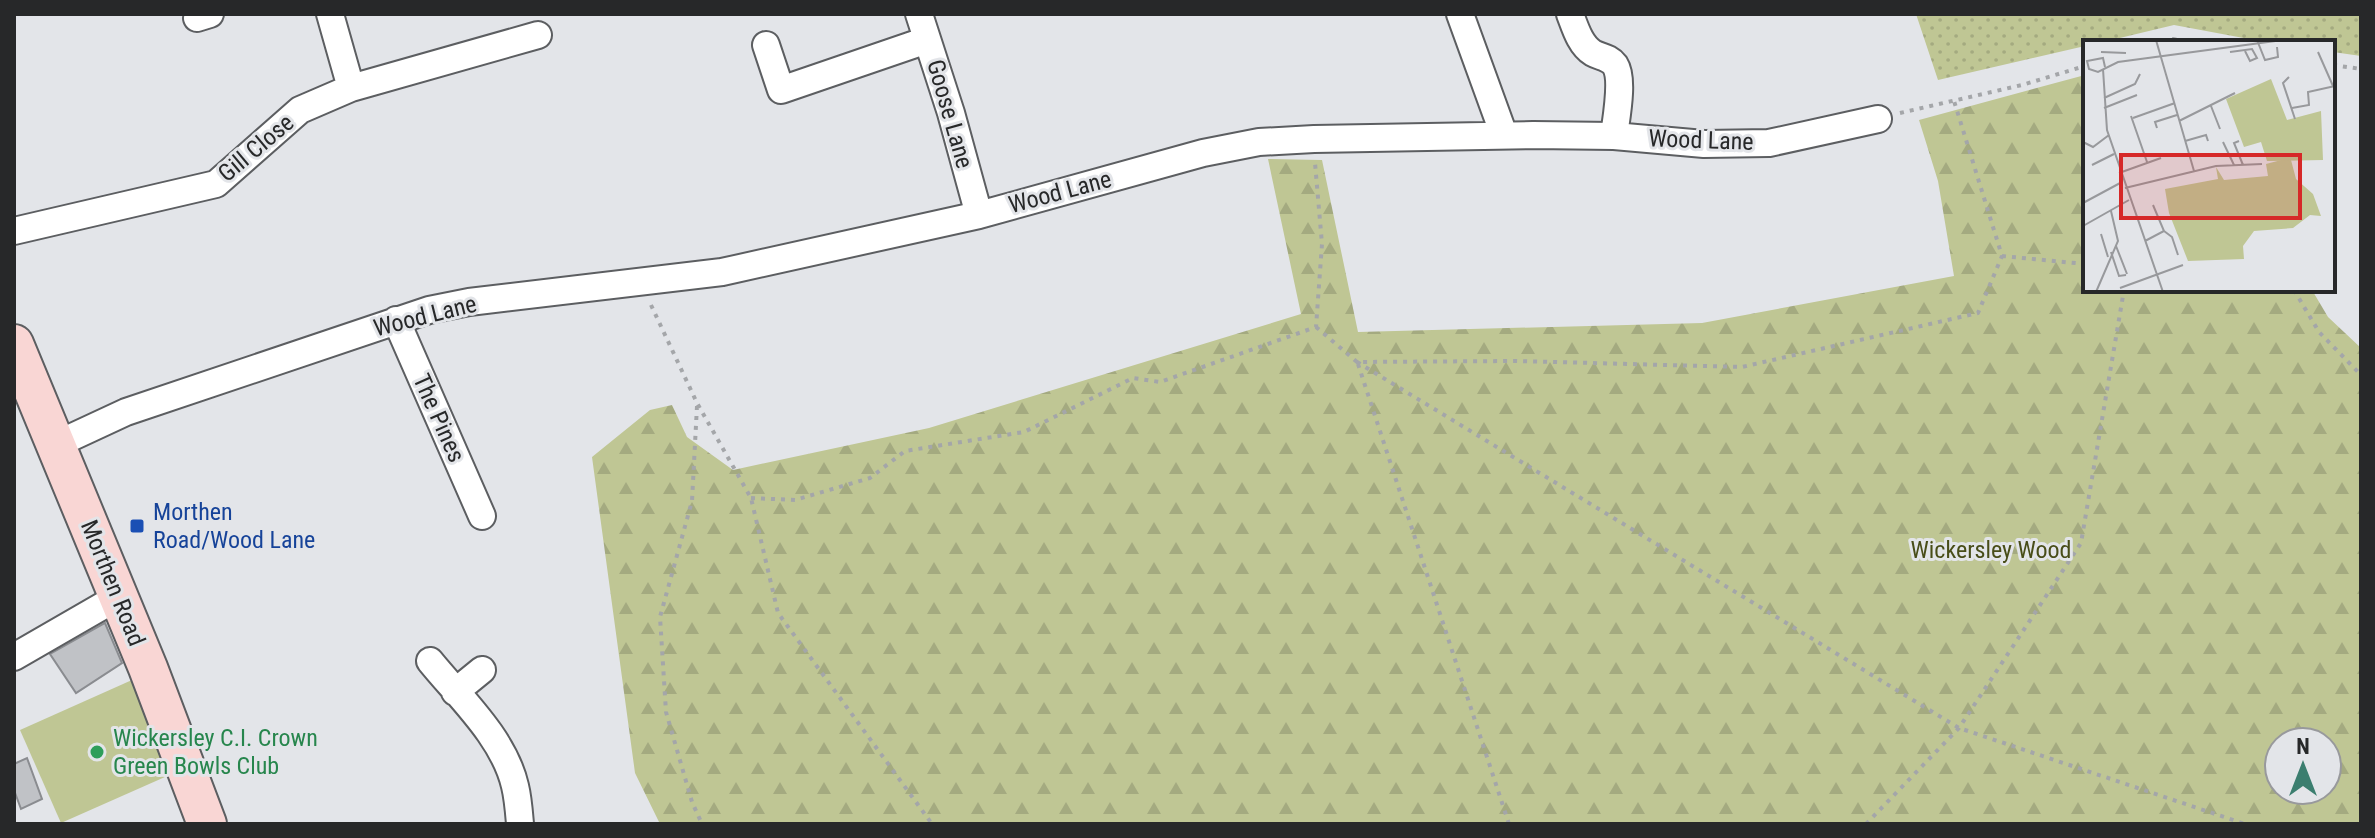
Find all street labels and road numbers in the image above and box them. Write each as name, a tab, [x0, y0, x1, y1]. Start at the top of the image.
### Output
street label: Goose Lane	[921, 56, 979, 172]
street label: Gill Close	[213, 108, 299, 188]
street label: Wood Lane	[1648, 124, 1754, 156]
street label: Wood Lane	[1006, 165, 1114, 219]
street label: Wood Lane	[371, 290, 479, 342]
street label: The Pines	[407, 370, 471, 466]
street label: Morthen Road	[75, 516, 151, 650]

